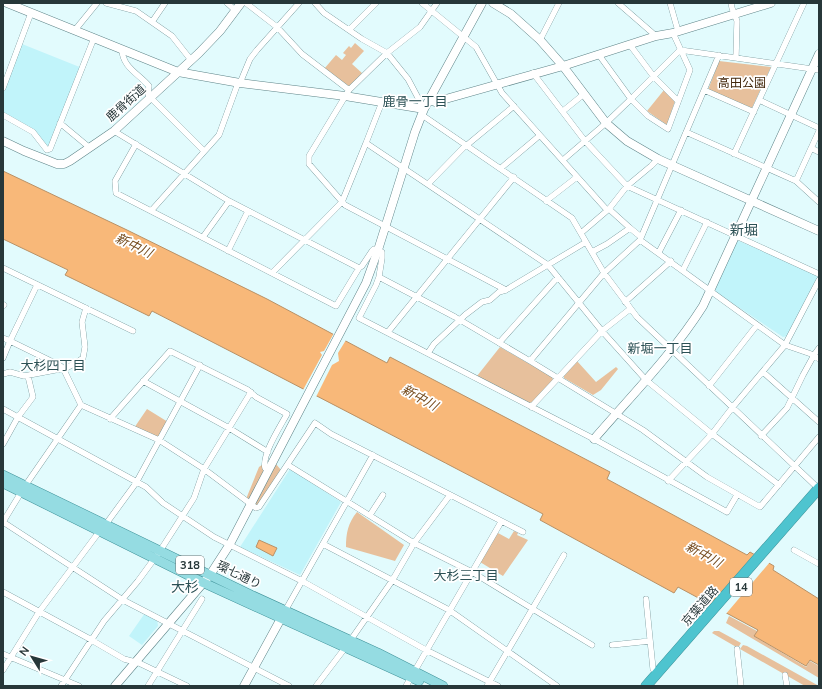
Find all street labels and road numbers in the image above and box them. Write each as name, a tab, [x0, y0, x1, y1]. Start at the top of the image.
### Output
street label: 鹿骨街道	[103, 81, 149, 124]
road number: 318	[176, 556, 204, 574]
street label: 環七通り	[214, 557, 264, 592]
road number: 14	[730, 578, 752, 596]
street label: 京葉道路	[678, 583, 721, 629]

